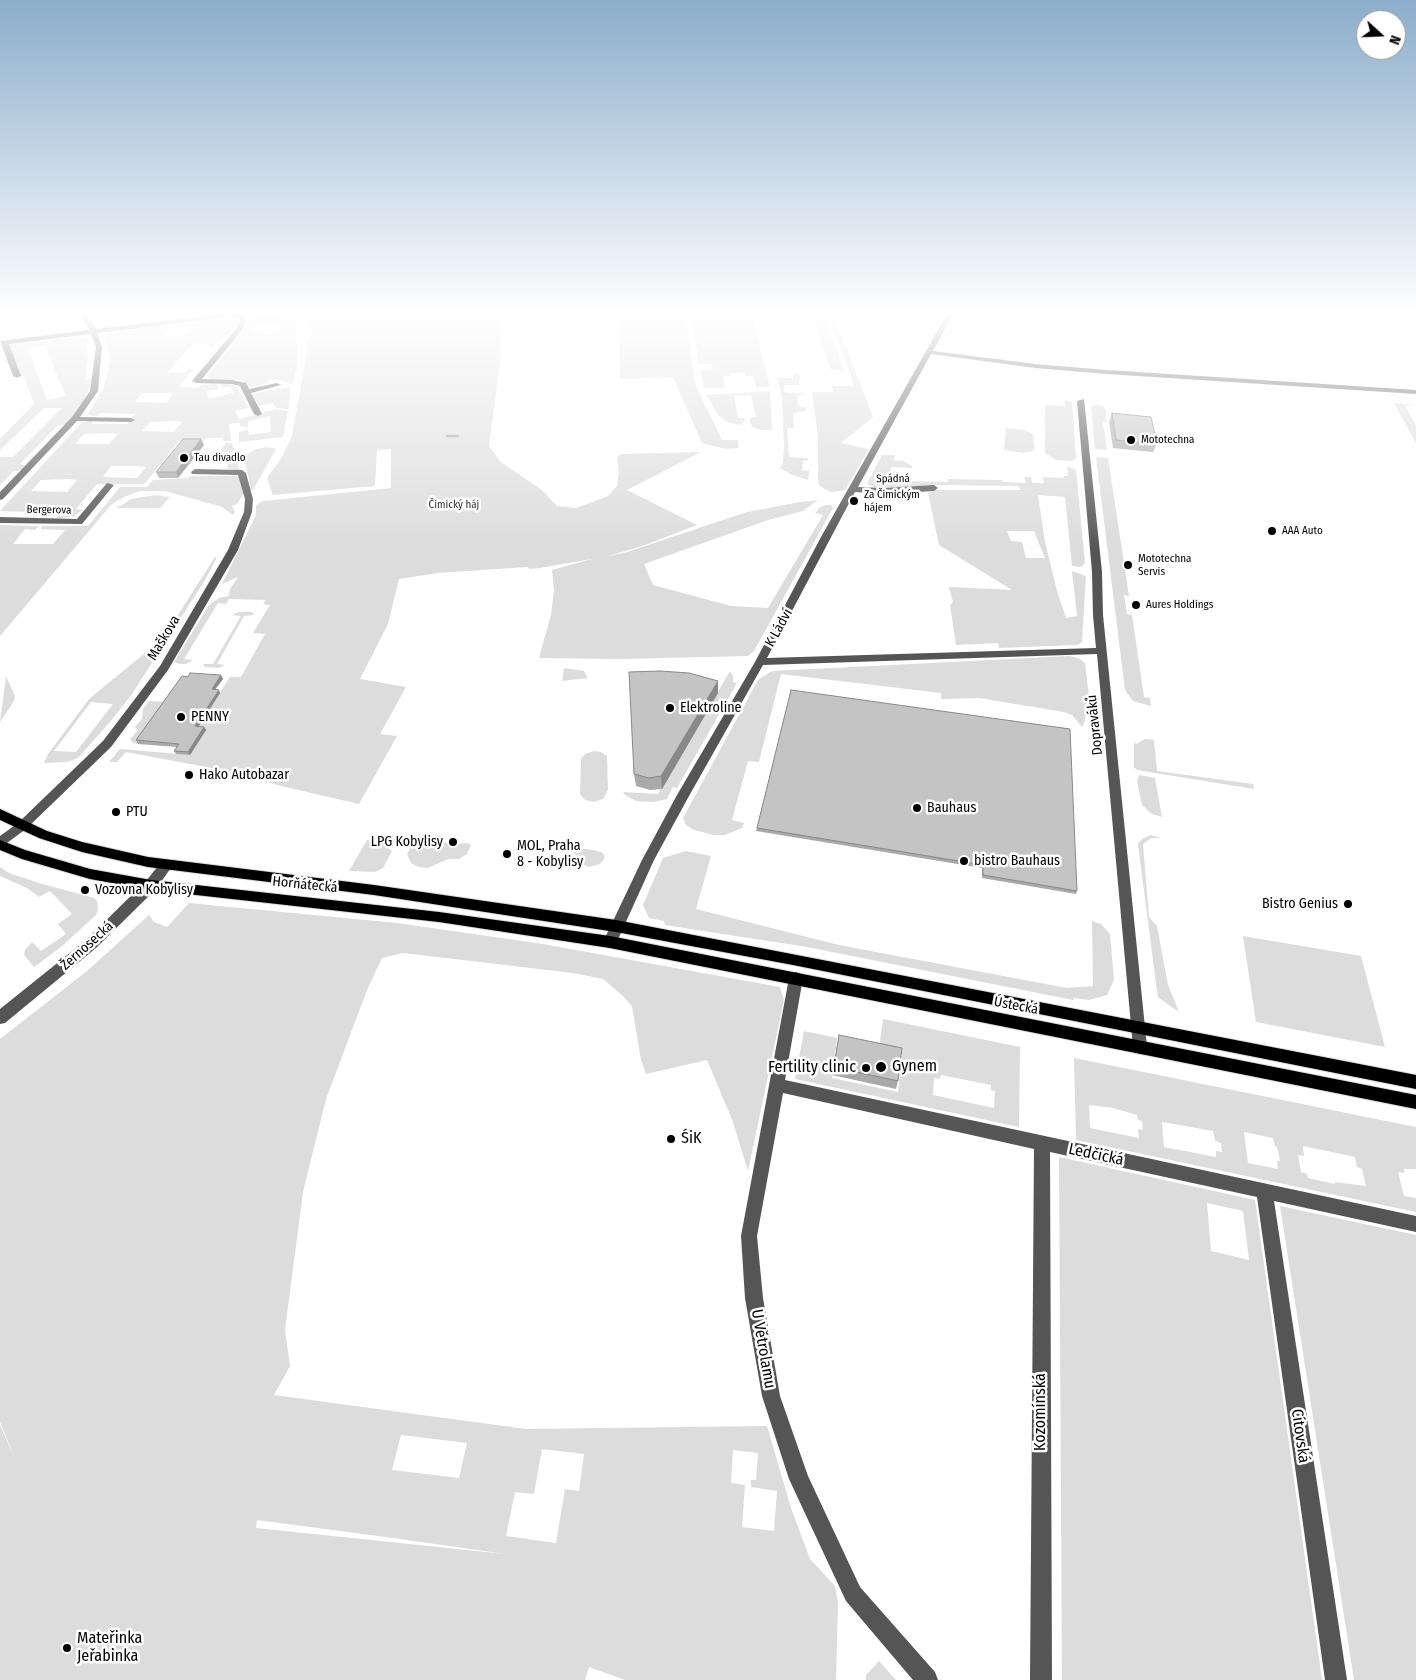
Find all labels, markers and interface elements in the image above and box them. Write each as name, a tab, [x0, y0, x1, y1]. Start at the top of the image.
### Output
north arrow	[1356, 10, 1406, 60]
text: N	[1385, 33, 1404, 47]
place label: Mototechna	[1141, 433, 1194, 447]
marker: Mototechna	[1125, 434, 1137, 446]
place label: Tau divadlo	[194, 451, 246, 465]
marker: Tau divadlo	[178, 452, 190, 464]
street label: Spádná	[876, 472, 910, 486]
place label: Za Čimickým hájem	[864, 488, 920, 514]
marker: Za Čimickým hájem	[848, 495, 860, 507]
park label: Čimický háj	[429, 498, 479, 512]
street label: Bergerova	[26, 503, 72, 517]
place label: AAA Auto	[1282, 524, 1323, 538]
marker: AAA Auto	[1266, 525, 1278, 537]
place label: Mototechna Servis	[1138, 552, 1191, 578]
marker: Mototechna Servis	[1122, 559, 1134, 571]
place label: Aures Holdings	[1146, 598, 1213, 612]
marker: Aures Holdings	[1130, 599, 1142, 611]
street label: K Ládví	[762, 606, 796, 650]
street label: Maškova	[144, 613, 184, 663]
street label: Dopraváků	[1083, 694, 1107, 756]
place label: Elektroline	[680, 700, 741, 716]
marker: Elektroline	[664, 702, 676, 714]
place label: PENNY	[191, 709, 229, 725]
marker: PENNY	[175, 711, 187, 723]
place label: Hako Autobazar	[199, 767, 289, 783]
marker: Hako Autobazar	[183, 769, 195, 781]
place label: Bauhaus	[927, 800, 976, 816]
marker: Bauhaus	[911, 802, 923, 814]
place label: PTU	[126, 804, 148, 820]
marker: PTU	[110, 806, 122, 818]
place label: LPG Kobylisy	[371, 834, 443, 850]
marker: LPG Kobylisy	[447, 836, 459, 848]
place label: MOL, Praha 8 - Kobylisy	[517, 838, 583, 870]
marker: MOL, Praha 8 - Kobylisy	[501, 848, 513, 860]
place label: bistro Bauhaus	[974, 853, 1060, 869]
marker: bistro Bauhaus	[958, 855, 970, 867]
street label: Horňátecká	[272, 873, 338, 897]
place label: Vozovna Kobylisy	[95, 882, 193, 898]
marker: Vozovna Kobylisy	[79, 884, 91, 896]
place label: Bistro Genius	[1262, 896, 1338, 912]
marker: Bistro Genius	[1342, 898, 1354, 910]
street label: Žernosecká	[57, 918, 117, 974]
street label: Ústecká	[993, 994, 1039, 1018]
place label: Gynem	[892, 1057, 937, 1077]
place label: Fertility clinic	[768, 1058, 856, 1078]
marker: Gynem	[874, 1060, 888, 1074]
marker: Fertility clinic	[860, 1062, 872, 1074]
place label: ŚiK	[681, 1129, 701, 1149]
marker: ŚiK	[665, 1133, 677, 1145]
street label: Ledčická	[1067, 1140, 1125, 1170]
street label: U Větrolamu	[747, 1308, 779, 1390]
street label: Kozomínská	[1031, 1373, 1051, 1451]
street label: Cítovská	[1287, 1408, 1313, 1464]
place label: Mateřinka Jeřabinka	[77, 1629, 142, 1667]
marker: Mateřinka Jeřabinka	[61, 1642, 73, 1654]

